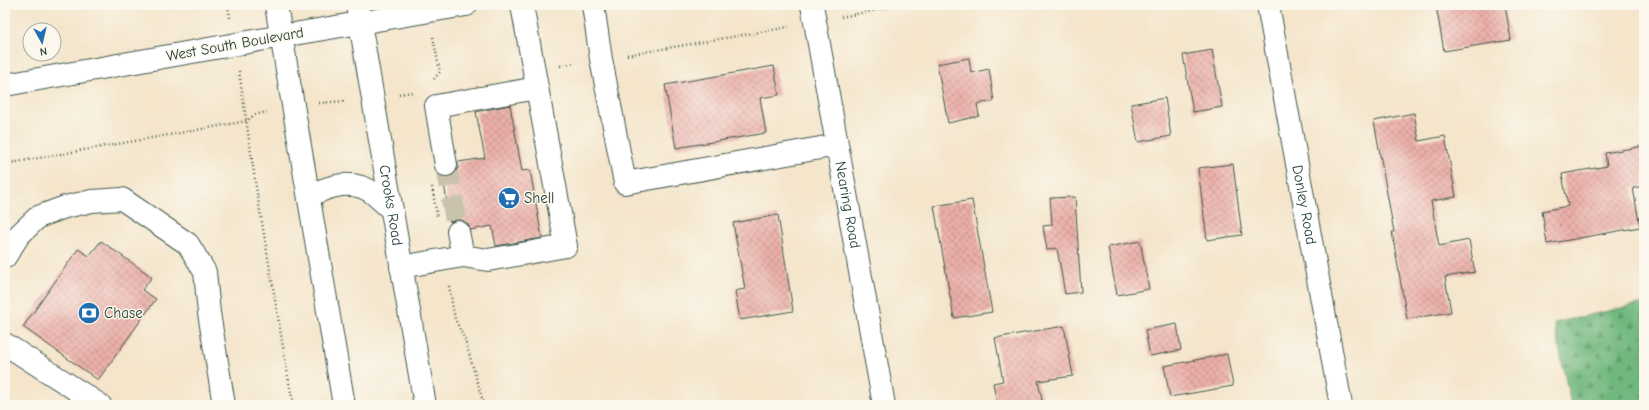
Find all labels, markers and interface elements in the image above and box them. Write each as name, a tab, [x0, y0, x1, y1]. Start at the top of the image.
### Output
north arrow	[22, 22, 62, 62]
street label: West South Boulevard	[165, 23, 305, 65]
text: N	[39, 44, 48, 58]
street label: Nearing Road	[831, 160, 865, 250]
street label: Crooks Road	[375, 163, 407, 247]
street label: Donley Road	[1288, 163, 1321, 246]
supermarket icon: Shell	[496, 185, 522, 211]
place label: Shell	[524, 189, 554, 207]
bank icon: Chase	[76, 300, 102, 326]
place label: Chase	[104, 304, 143, 322]

